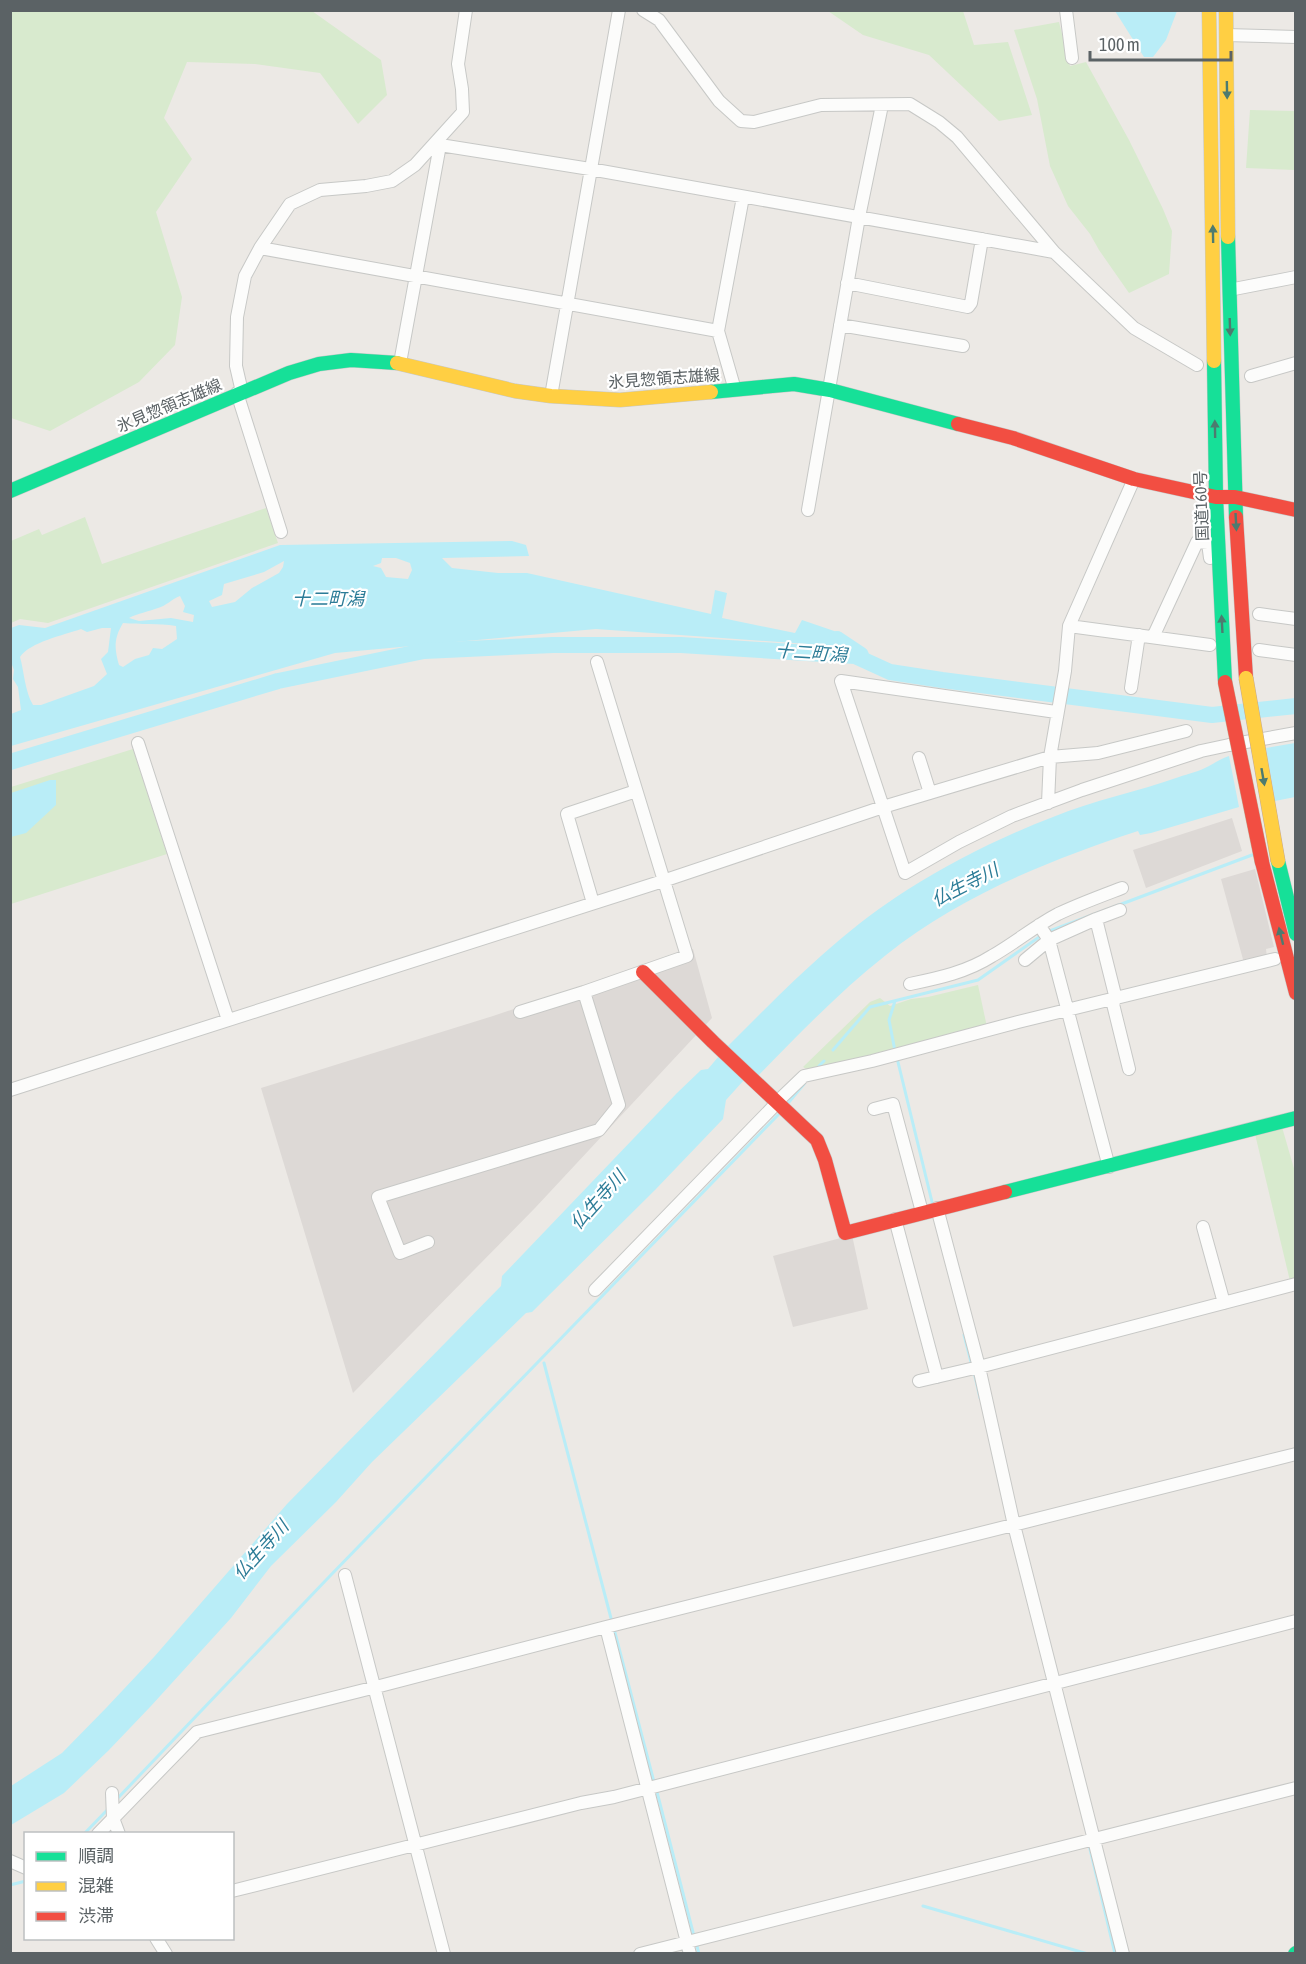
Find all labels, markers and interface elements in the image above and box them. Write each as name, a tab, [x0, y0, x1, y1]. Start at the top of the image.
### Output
scale bar	[1090, 24, 1231, 62]
text: 100 m	[1099, 34, 1140, 55]
one-way arrow	[1222, 80, 1232, 99]
one-way arrow	[1208, 225, 1218, 244]
one-way arrow	[1226, 317, 1235, 336]
street label: 氷見惣領志雄線	[608, 365, 720, 391]
street label: 氷見惣領志雄線	[114, 375, 224, 435]
one-way arrow	[1210, 420, 1220, 439]
street label: 国道160号	[1191, 470, 1211, 542]
one-way arrow	[1232, 512, 1241, 531]
water label: 十二町潟	[292, 588, 366, 609]
one-way arrow	[1218, 614, 1227, 633]
water label: 十二町潟	[774, 640, 850, 666]
one-way arrow	[1259, 768, 1268, 787]
water label: 仏生寺川	[928, 858, 1003, 910]
one-way arrow	[1276, 927, 1285, 945]
water label: 仏生寺川	[566, 1164, 631, 1233]
water label: 仏生寺川	[229, 1514, 294, 1583]
legend	[24, 1832, 234, 1940]
text: 順調	[78, 1845, 114, 1866]
text: 混雑	[78, 1875, 114, 1896]
text: 渋滞	[78, 1905, 114, 1926]

